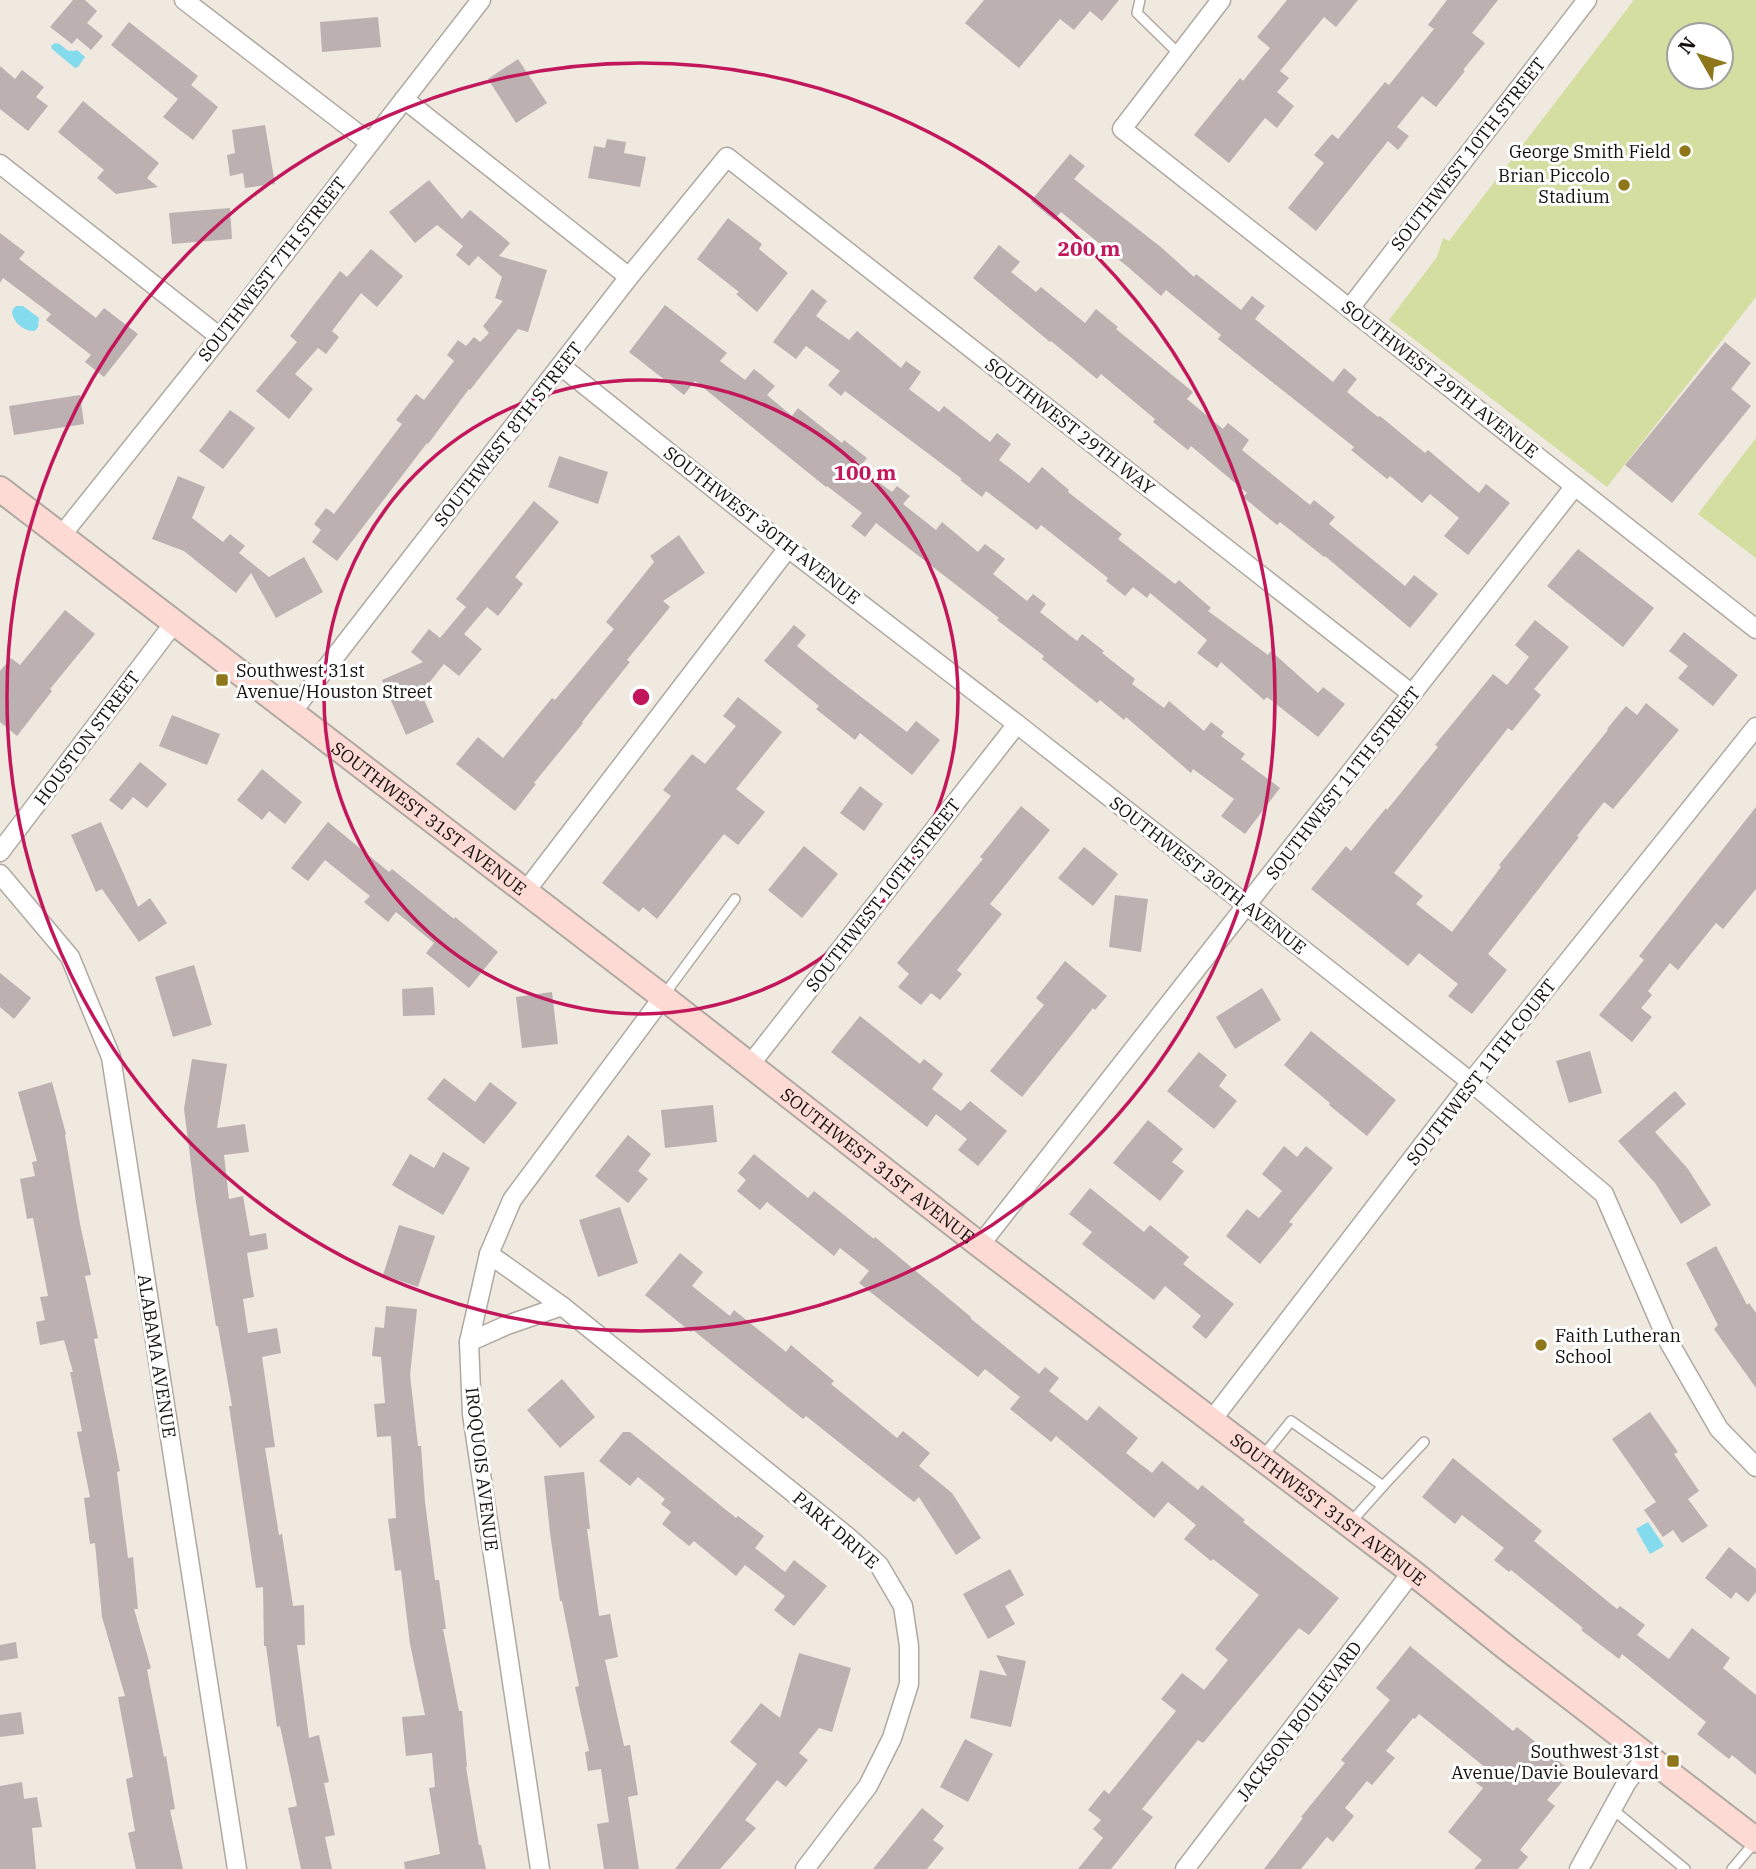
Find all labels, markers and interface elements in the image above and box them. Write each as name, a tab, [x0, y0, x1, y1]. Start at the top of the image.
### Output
north arrow	[1665, 21, 1735, 91]
text: N	[1673, 32, 1701, 59]
street label: SOUTHWEST 10TH STREET	[1386, 53, 1551, 255]
place label: George Smith Field	[1509, 140, 1671, 163]
marker: George Smith Field	[1677, 143, 1693, 159]
place label: Brian Piccolo Stadium	[1498, 164, 1610, 208]
street label: SOUTHWEST 7TH STREET	[193, 172, 351, 366]
marker: Brian Piccolo Stadium	[1616, 177, 1632, 193]
text: 200 m	[1057, 234, 1121, 262]
street label: SOUTHWEST 29TH AVENUE	[1337, 295, 1543, 463]
street label: SOUTHWEST 8TH STREET	[429, 337, 587, 531]
street label: SOUTHWEST 29TH WAY	[981, 353, 1160, 500]
street label: SOUTHWEST 30TH AVENUE	[659, 441, 865, 609]
text: 100 m	[833, 458, 897, 486]
place label: Southwest 31st Avenue/Houston Street	[236, 659, 433, 703]
street label: HOUSTON STREET	[29, 666, 145, 810]
marker: Southwest 31st Avenue/Houston Street	[214, 672, 230, 688]
street label: SOUTHWEST 11TH STREET	[1261, 682, 1426, 884]
centre of rings	[629, 685, 653, 709]
street label: SOUTHWEST 31ST AVENUE	[327, 736, 532, 900]
street label: SOUTHWEST 30TH AVENUE	[1105, 791, 1311, 959]
street label: SOUTHWEST 10TH STREET	[801, 794, 966, 996]
street label: SOUTHWEST 11TH COURT	[1401, 974, 1561, 1170]
street label: SOUTHWEST 31ST AVENUE	[776, 1082, 979, 1248]
street label: ALABAMA AVENUE	[133, 1272, 181, 1440]
place label: Faith Lutheran School	[1555, 1324, 1681, 1368]
marker: Faith Lutheran School	[1533, 1337, 1549, 1353]
street label: IROQUOIS AVENUE	[461, 1386, 503, 1552]
street label: SOUTHWEST 31ST AVENUE	[1226, 1427, 1431, 1591]
street label: PARK DRIVE	[788, 1486, 884, 1574]
street label: JACKSON BOULEVARD	[1231, 1637, 1367, 1805]
place label: Southwest 31st Avenue/Davie Boulevard	[1451, 1740, 1659, 1784]
marker: Southwest 31st Avenue/Davie Boulevard	[1665, 1753, 1681, 1769]

